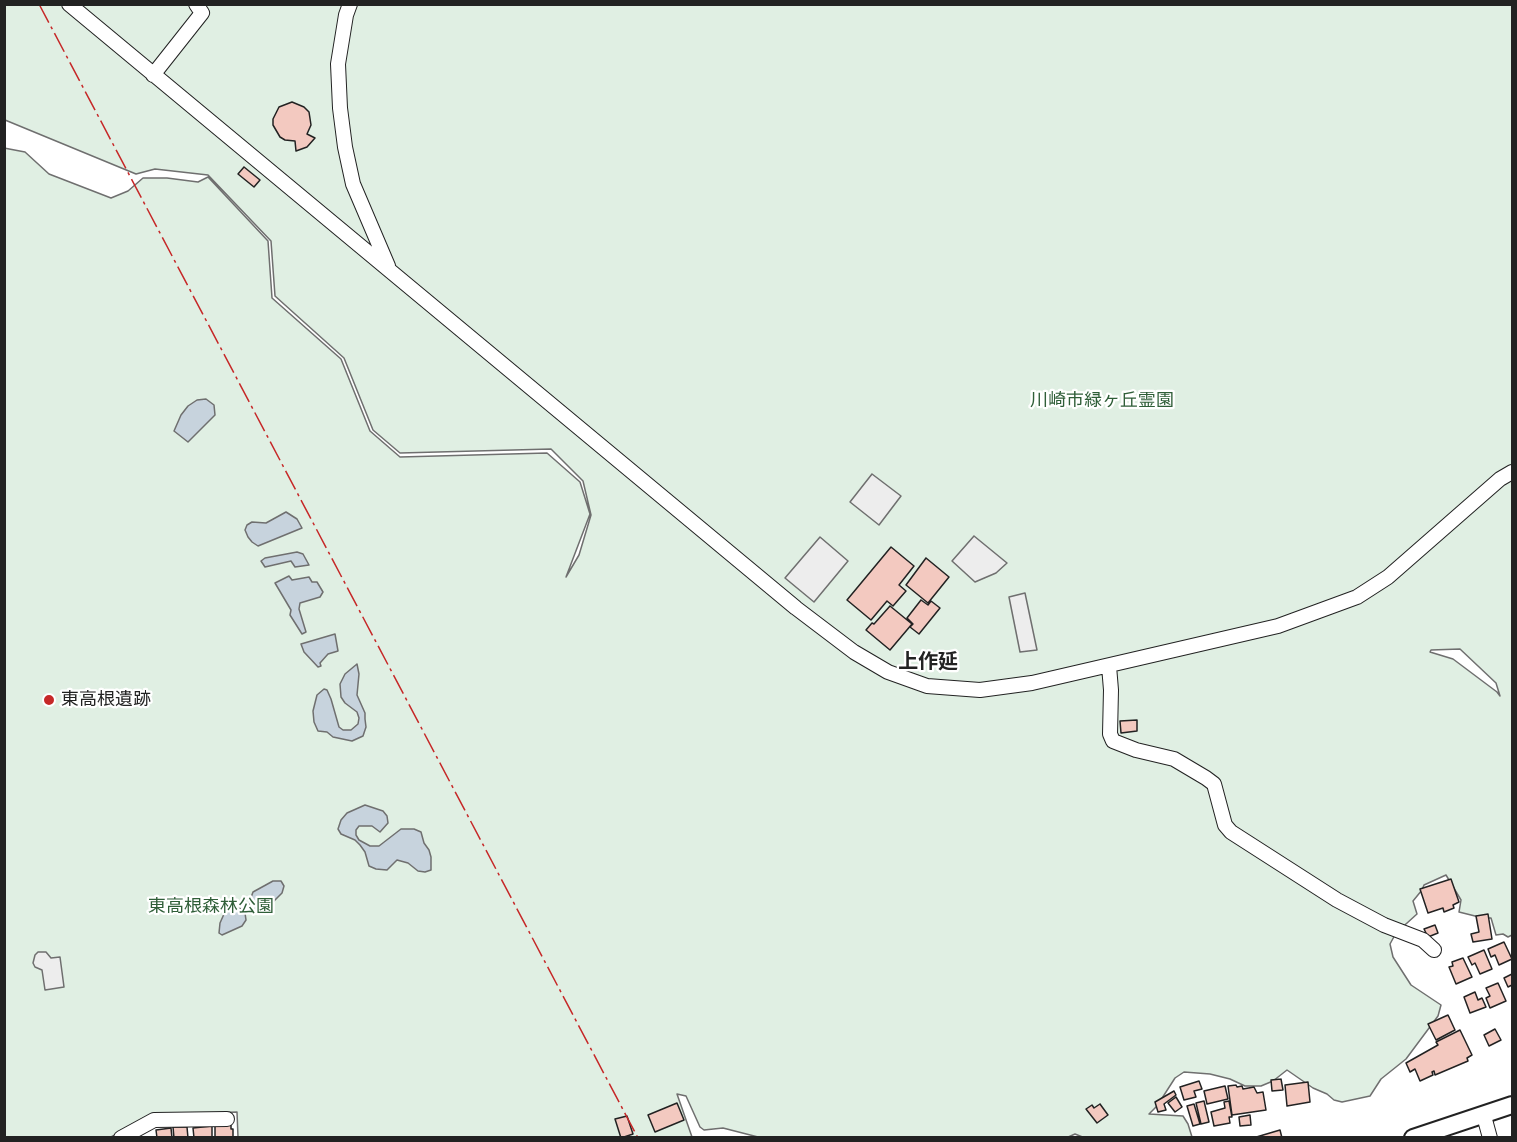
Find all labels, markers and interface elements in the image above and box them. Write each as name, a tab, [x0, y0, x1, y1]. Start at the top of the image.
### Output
park label: 川崎市緑ヶ丘霊園	[1030, 390, 1174, 412]
district label: 上作延	[898, 650, 958, 674]
place label: 東高根遺跡	[61, 689, 151, 711]
marker: 東高根遺跡	[42, 693, 56, 707]
park label: 東高根森林公園	[148, 896, 274, 918]

